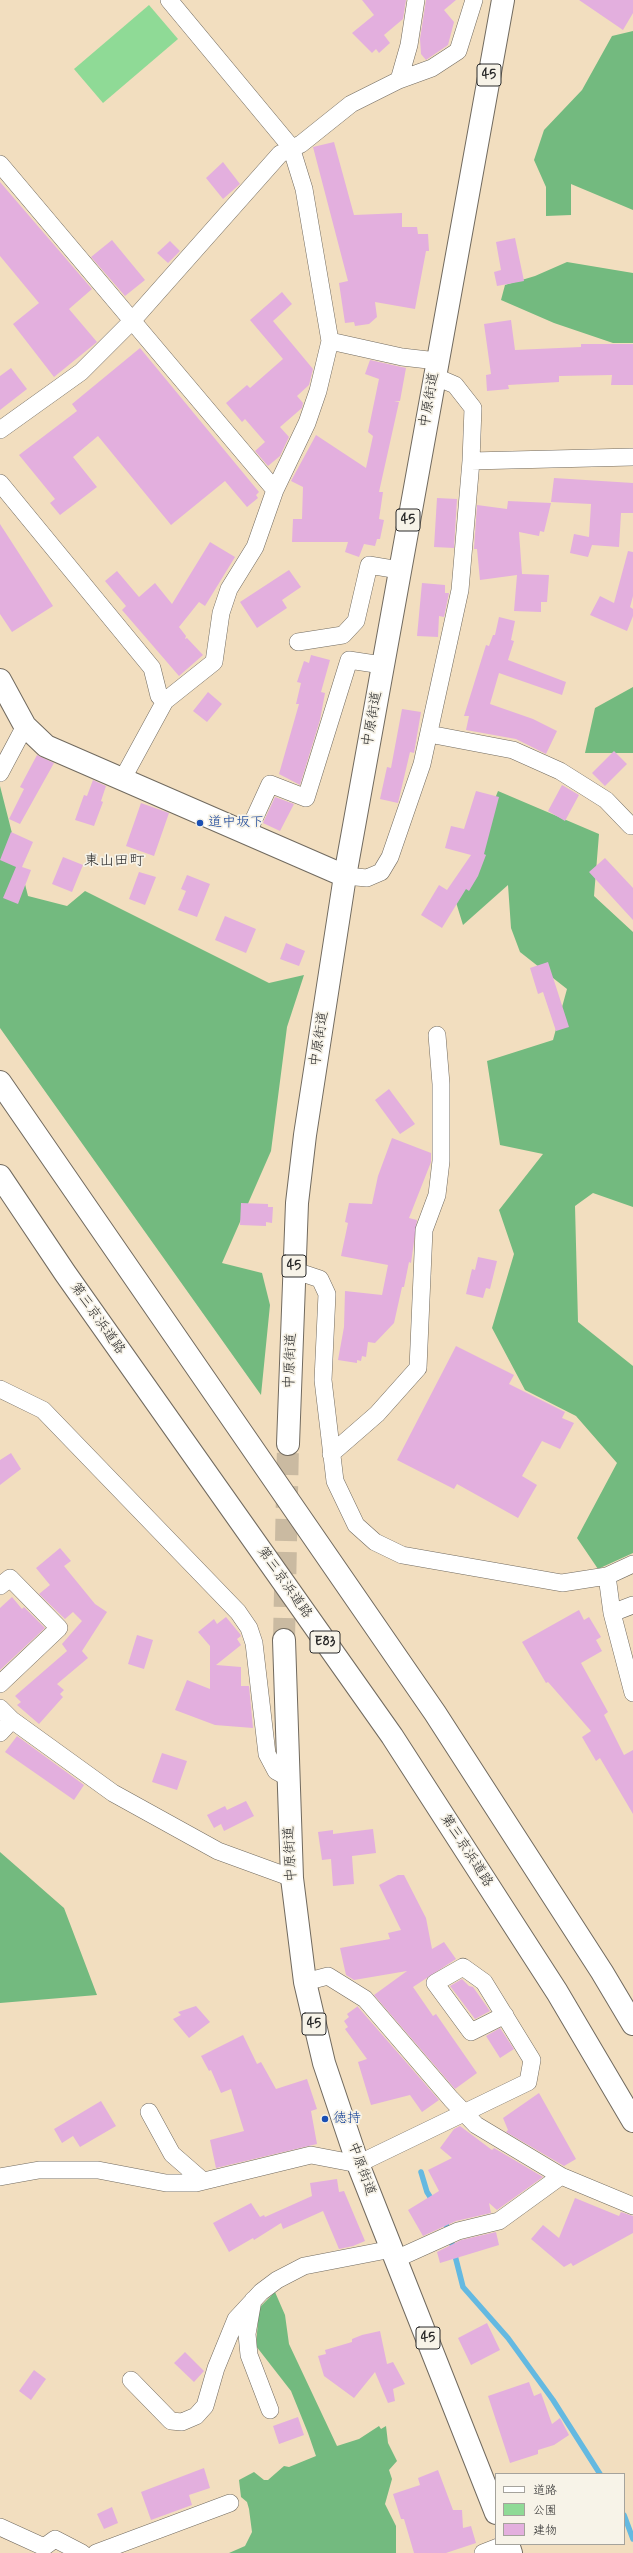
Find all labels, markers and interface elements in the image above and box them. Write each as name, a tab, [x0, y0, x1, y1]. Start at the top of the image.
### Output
road number: 45	[477, 64, 501, 86]
street label: 中原街道	[417, 371, 443, 429]
road number: 45	[396, 509, 420, 531]
street label: 中原街道	[360, 690, 386, 748]
place label: 道中坂下	[208, 815, 264, 831]
marker: 道中坂下	[195, 818, 205, 828]
district label: 東山田町	[84, 853, 144, 871]
street label: 中原街道	[307, 1010, 333, 1068]
road number: 45	[282, 1255, 306, 1277]
street label: 第三京浜道路	[66, 1280, 128, 1358]
street label: 中原街道	[282, 1333, 300, 1389]
street label: 第三京浜道路	[253, 1544, 315, 1622]
road number: E83	[310, 1631, 340, 1653]
street label: 第三京浜道路	[436, 1811, 496, 1891]
street label: 中原街道	[281, 1826, 301, 1882]
road number: 45	[302, 2013, 326, 2035]
place label: 徳持	[333, 2111, 361, 2127]
marker: 徳持	[320, 2114, 330, 2124]
street label: 中原街道	[344, 2140, 378, 2198]
road number: 45	[416, 2327, 440, 2349]
legend	[495, 2473, 625, 2545]
text: 道路	[533, 2483, 557, 2499]
text: 公園	[533, 2503, 557, 2519]
text: 建物	[533, 2523, 557, 2539]

